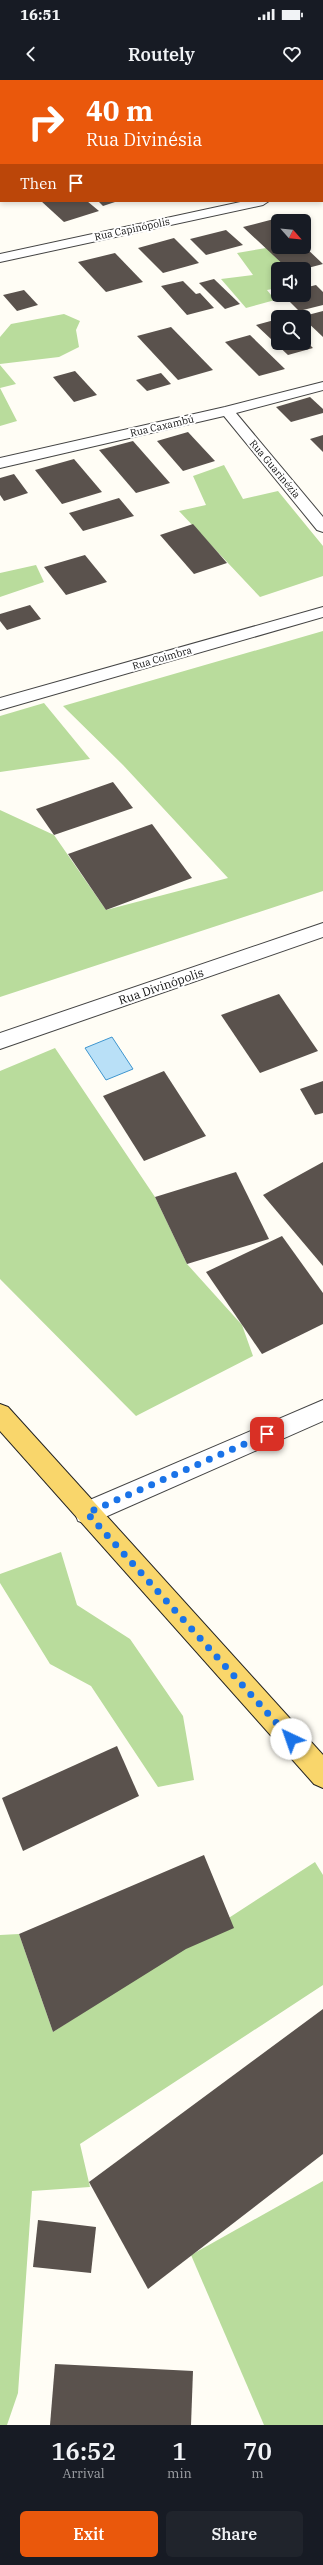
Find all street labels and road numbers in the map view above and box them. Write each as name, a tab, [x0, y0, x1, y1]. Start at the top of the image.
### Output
street label: Rua Capinópolis	[93, 215, 171, 243]
street label: Rua Caxambú	[129, 412, 195, 440]
street label: Rua Guarinézia	[247, 437, 304, 501]
street label: Rua Coimbra	[131, 643, 194, 673]
street label: Rua Divinópolis	[116, 964, 206, 1008]

